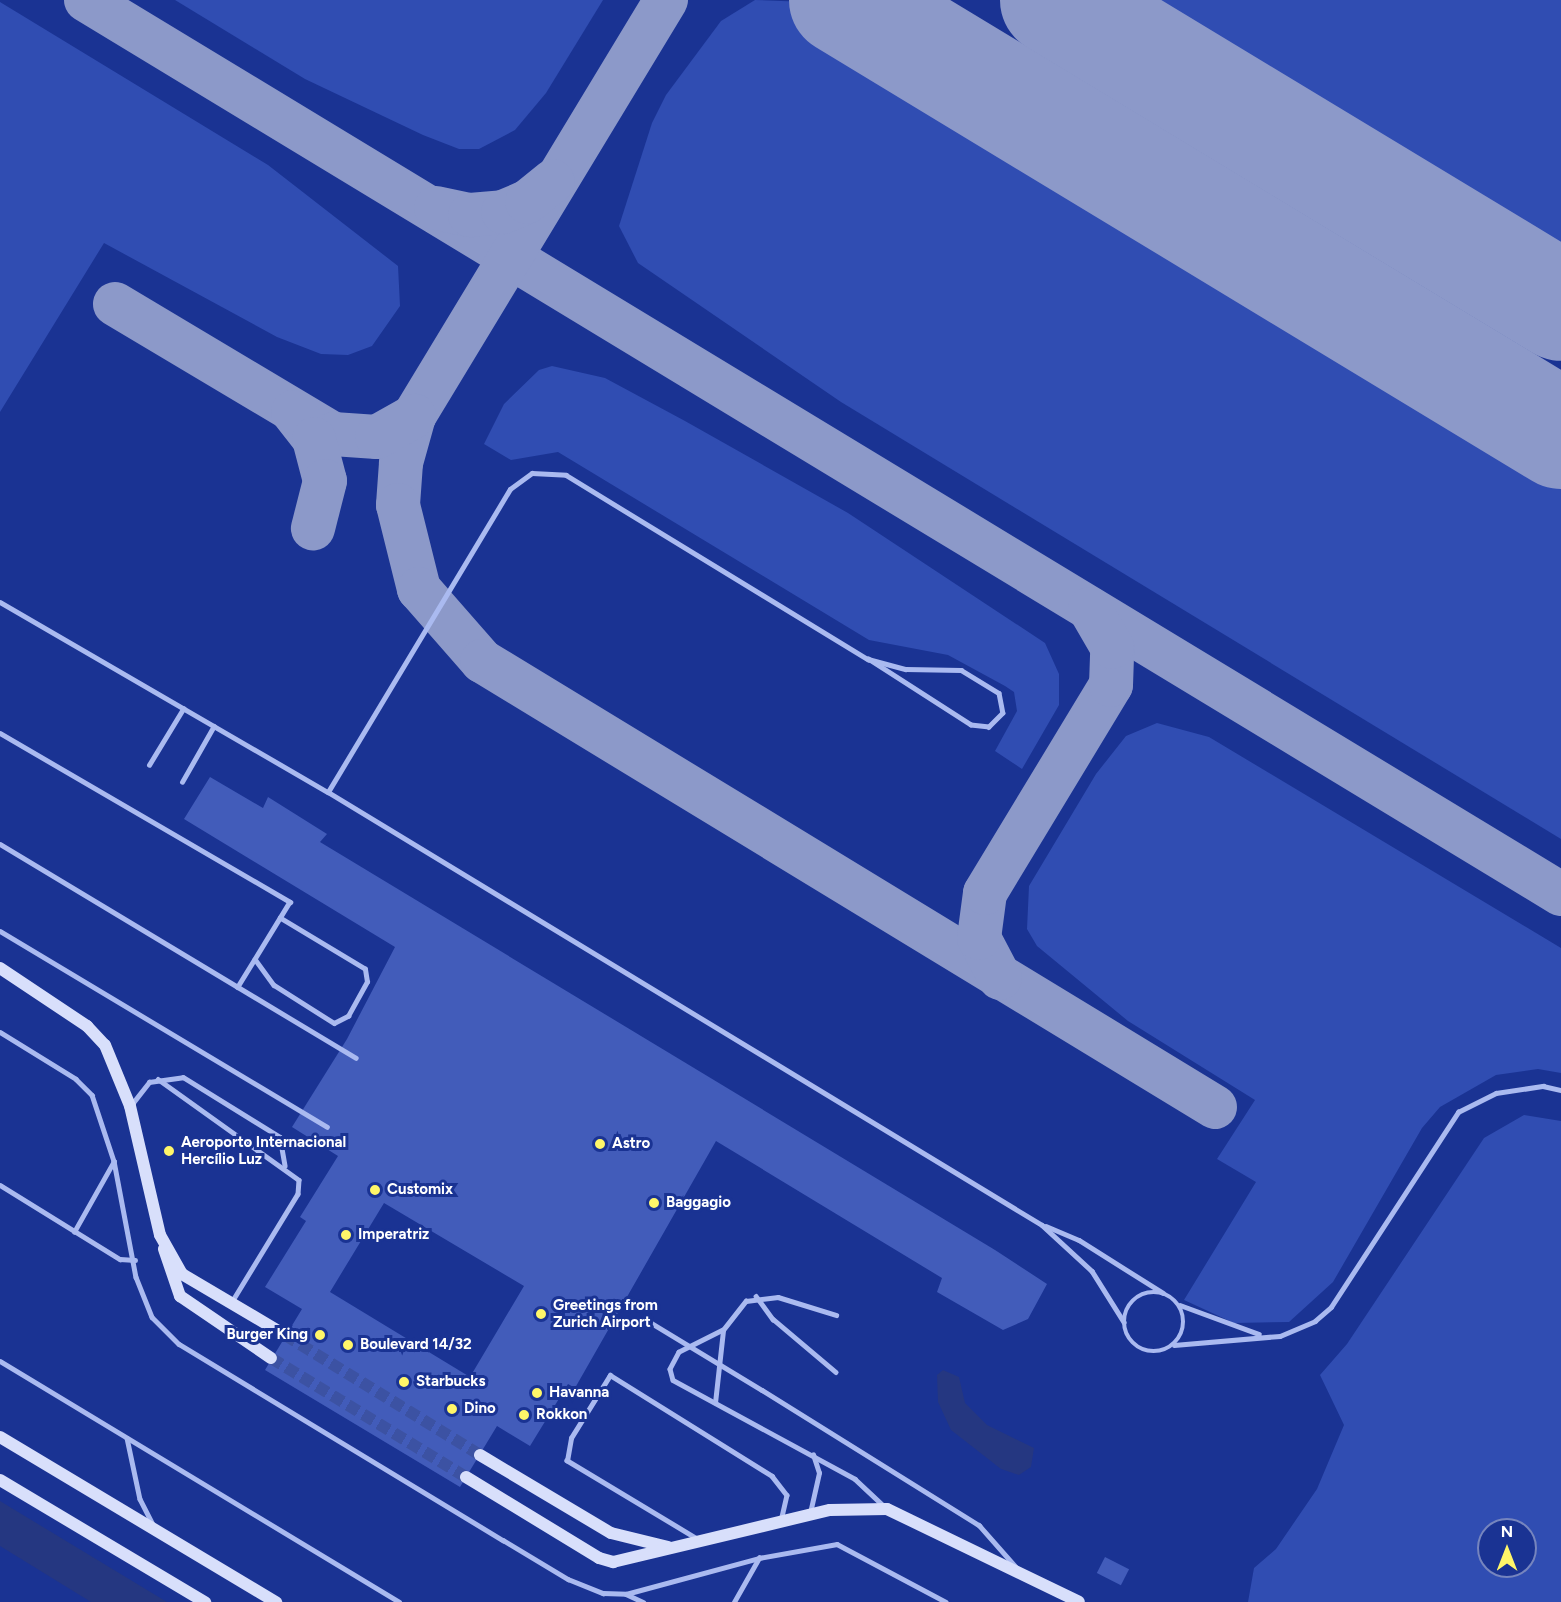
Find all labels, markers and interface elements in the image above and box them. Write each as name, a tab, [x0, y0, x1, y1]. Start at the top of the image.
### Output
place label: Aeroporto Internacional Hercílio Luz	[181, 1133, 346, 1168]
place label: Astro	[612, 1135, 650, 1153]
marker: Astro	[593, 1137, 607, 1151]
marker: Aeroporto Internacional Hercílio Luz	[162, 1144, 176, 1158]
place label: Customix	[387, 1181, 453, 1199]
marker: Customix	[368, 1183, 382, 1197]
place label: Baggagio	[666, 1194, 731, 1212]
marker: Baggagio	[647, 1196, 661, 1210]
place label: Imperatriz	[358, 1226, 429, 1244]
marker: Imperatriz	[339, 1228, 353, 1242]
place label: Greetings from Zurich Airport	[553, 1296, 658, 1331]
marker: Greetings from Zurich Airport	[534, 1307, 548, 1321]
place label: Burger King	[227, 1326, 308, 1344]
marker: Burger King	[313, 1328, 327, 1342]
place label: Boulevard 14/32	[360, 1336, 472, 1354]
marker: Boulevard 14/32	[341, 1338, 355, 1352]
place label: Starbucks	[416, 1373, 485, 1391]
marker: Starbucks	[397, 1375, 411, 1389]
place label: Havanna	[549, 1384, 609, 1402]
marker: Havanna	[530, 1386, 544, 1400]
place label: Dino	[464, 1400, 496, 1418]
marker: Dino	[445, 1402, 459, 1416]
place label: Rokkon	[536, 1406, 587, 1424]
marker: Rokkon	[517, 1408, 531, 1422]
north arrow	[1477, 1518, 1537, 1578]
text: N	[1501, 1522, 1513, 1541]

